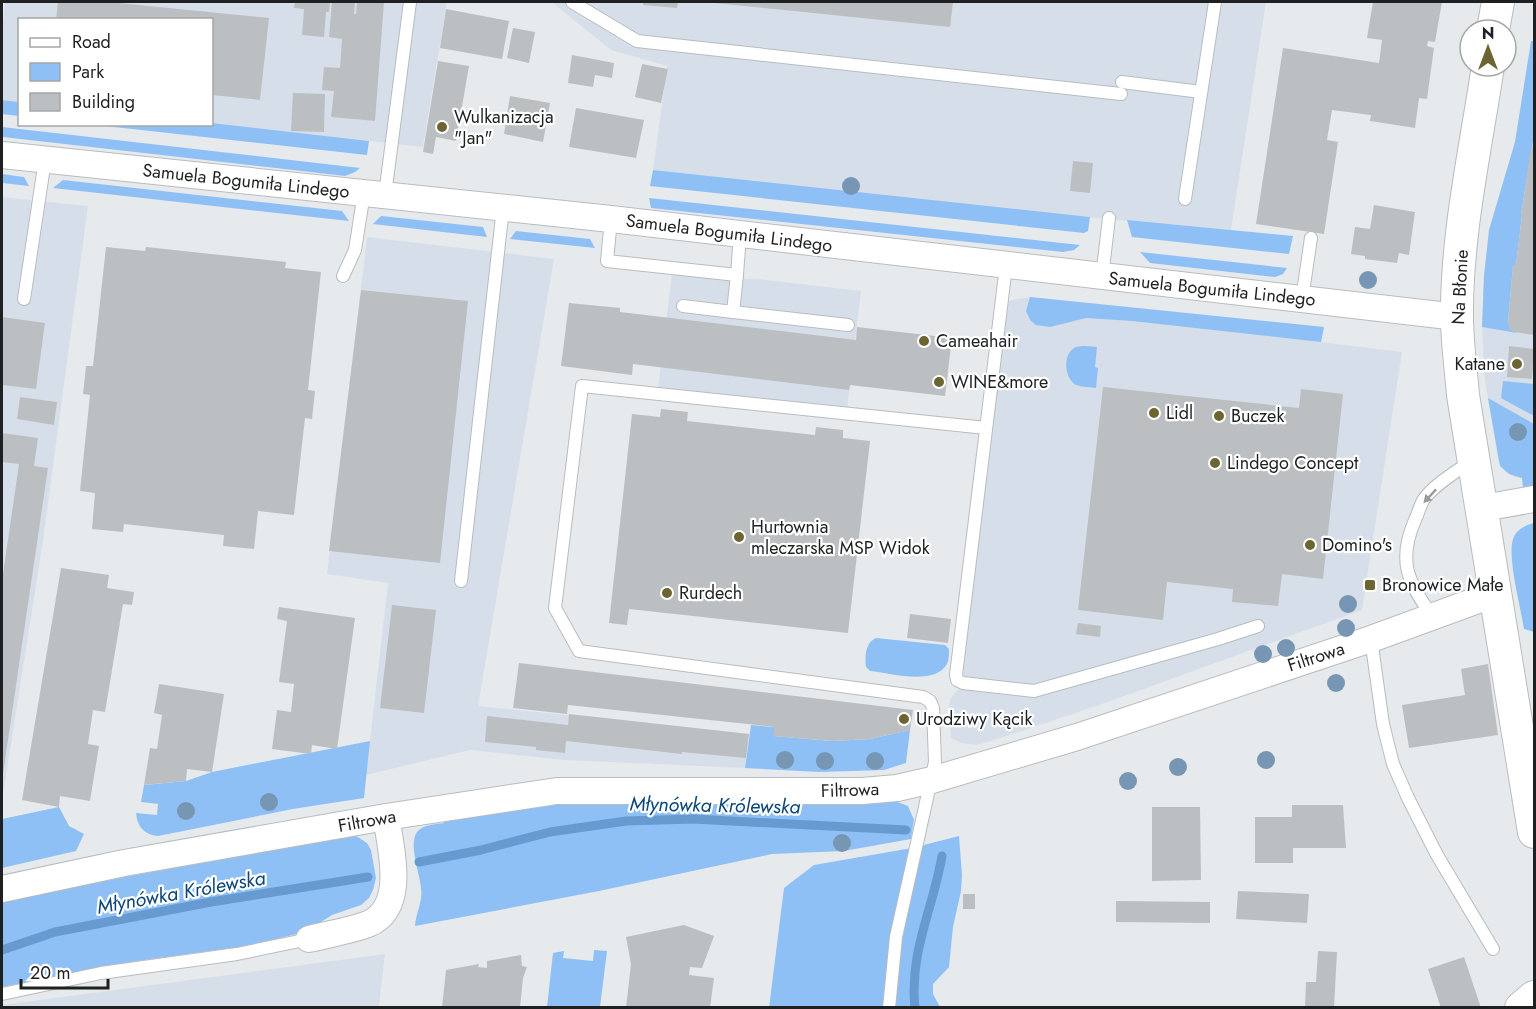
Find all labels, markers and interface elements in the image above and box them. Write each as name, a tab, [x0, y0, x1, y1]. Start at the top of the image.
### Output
legend	[18, 18, 213, 126]
north arrow	[1458, 18, 1518, 78]
text: N	[1482, 22, 1494, 45]
text: Road	[72, 29, 111, 55]
text: Park	[72, 59, 104, 85]
text: Building	[72, 89, 135, 115]
place label: Wulkanizacja "Jan"	[454, 104, 554, 151]
marker: Wulkanizacja "Jan"	[435, 120, 449, 134]
street label: Samuela Bogumiła Lindego	[141, 157, 351, 205]
street label: Samuela Bogumiła Lindego	[624, 207, 834, 259]
street label: Na Błonie	[1445, 249, 1475, 325]
street label: Samuela Bogumiła Lindego	[1107, 265, 1317, 313]
place label: Cameahair	[936, 328, 1019, 354]
marker: Cameahair	[917, 334, 931, 348]
place label: Katane	[1454, 351, 1505, 377]
marker: Katane	[1510, 357, 1524, 371]
place label: WINE&more	[951, 369, 1048, 395]
marker: WINE&more	[932, 375, 946, 389]
place label: Lidl	[1166, 400, 1193, 426]
place label: Buczek	[1231, 403, 1284, 429]
marker: Lidl	[1147, 406, 1161, 420]
marker: Buczek	[1212, 409, 1226, 423]
place label: Lindego Concept	[1227, 450, 1359, 476]
marker: Lindego Concept	[1208, 456, 1222, 470]
one-way arrow	[1423, 488, 1437, 502]
place label: Hurtownia mleczarska MSP Widok	[751, 514, 930, 561]
marker: Hurtownia mleczarska MSP Widok	[732, 530, 746, 544]
place label: Domino's	[1322, 532, 1392, 558]
marker: Domino's	[1303, 538, 1317, 552]
place label: Bronowice Małe	[1382, 572, 1504, 598]
marker: Bronowice Małe	[1363, 578, 1377, 592]
place label: Rurdech	[679, 580, 742, 606]
marker: Rurdech	[660, 586, 674, 600]
street label: Filtrowa	[1284, 636, 1348, 678]
place label: Urodziwy Kącik	[916, 706, 1033, 732]
marker: Urodziwy Kącik	[897, 712, 911, 726]
street label: Filtrowa	[820, 776, 880, 804]
water label: Młynówka Królewska	[629, 790, 801, 821]
street label: Filtrowa	[336, 803, 398, 839]
water label: Młynówka Królewska	[94, 863, 268, 922]
scale bar	[21, 952, 108, 990]
text: 20 m	[30, 960, 70, 986]

